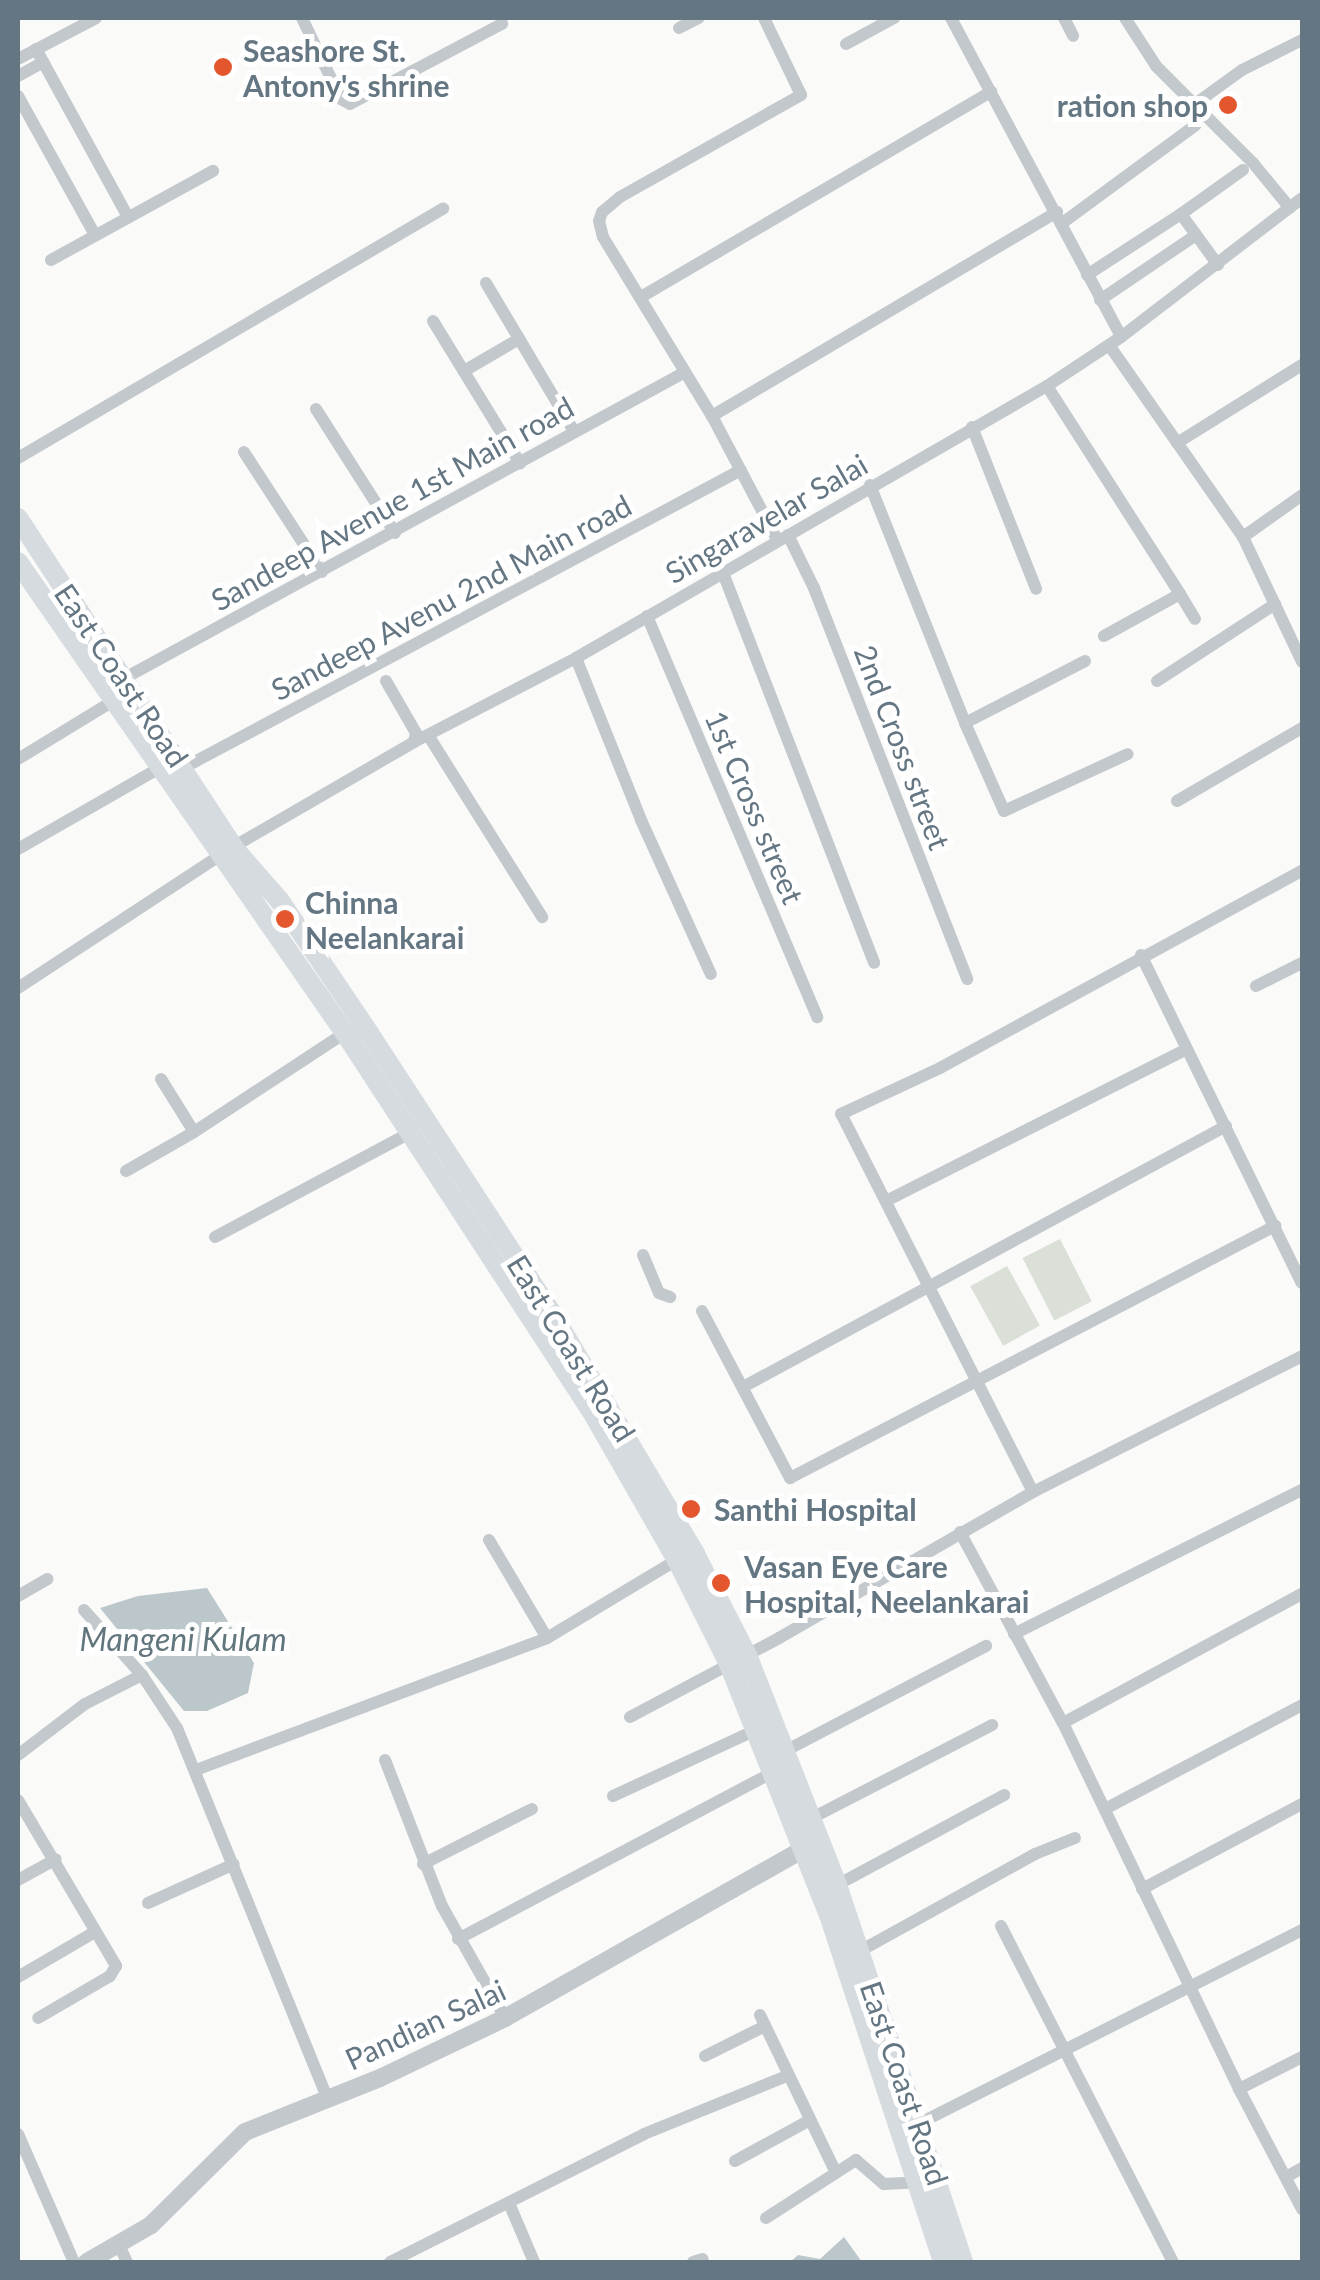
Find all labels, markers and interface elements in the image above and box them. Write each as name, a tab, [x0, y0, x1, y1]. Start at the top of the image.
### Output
place label: Seashore St. Antony's shrine	[243, 32, 449, 102]
marker: Seashore St. Antony's shrine	[212, 56, 234, 78]
place label: ration shop	[1057, 87, 1208, 123]
marker: ration shop	[1217, 94, 1239, 116]
street label: Sandeep Avenue 1st Main road	[204, 388, 580, 618]
street label: Singaravelar Salai	[658, 446, 874, 590]
street label: Sandeep Avenu 2nd Main road	[264, 486, 638, 708]
street label: East Coast Road	[47, 577, 197, 773]
street label: 2nd Cross street	[848, 640, 958, 854]
street label: 1st Cross street	[698, 705, 812, 909]
place label: Chinna Neelankarai	[305, 884, 464, 954]
marker: Chinna Neelankarai	[274, 908, 296, 930]
street label: East Coast Road	[500, 1248, 644, 1448]
place label: Santhi Hospital	[714, 1491, 917, 1527]
marker: Santhi Hospital	[678, 1496, 704, 1522]
place label: Vasan Eye Care Hospital, Neelankarai	[744, 1548, 1029, 1618]
marker: Vasan Eye Care Hospital, Neelankarai	[708, 1570, 734, 1596]
water label: Mangeni Kulam	[79, 1620, 287, 1658]
street label: Pandian Salai	[339, 1971, 511, 2077]
street label: East Coast Road	[853, 1976, 957, 2190]

